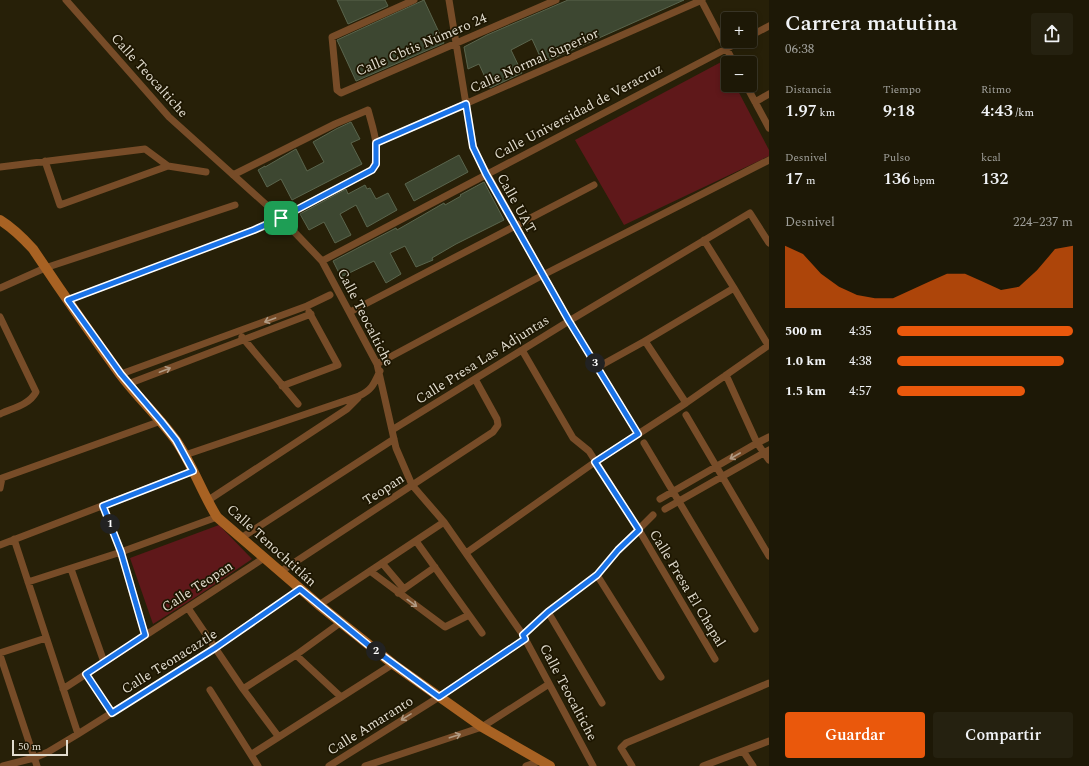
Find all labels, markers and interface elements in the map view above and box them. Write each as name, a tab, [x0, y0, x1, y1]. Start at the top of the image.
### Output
street label: Calle Cbtis Número 24	[352, 7, 490, 82]
text: Carrera matutina	[785, 7, 958, 40]
map controls	[721, 12, 757, 92]
button: +	[721, 12, 757, 48]
button: share	[1031, 13, 1073, 55]
street label: Calle Normal Superior	[466, 22, 602, 98]
street label: Calle Teocaltiche	[106, 28, 193, 122]
text: 06:38	[785, 39, 814, 59]
button: −	[721, 56, 757, 92]
street label: Calle Universidad de Veracruz	[490, 58, 666, 165]
text: Distancia	[785, 81, 831, 98]
text: Tiempo	[883, 81, 921, 98]
text: Ritmo	[981, 81, 1011, 98]
text: 1.97	[785, 98, 817, 124]
text: 9:18	[883, 98, 915, 124]
text: 4:43	[981, 98, 1013, 124]
text: km	[817, 104, 835, 121]
text: /km	[1013, 104, 1034, 121]
text: Desnivel	[785, 149, 827, 166]
text: Pulso	[883, 149, 910, 166]
text: kcal	[981, 149, 1001, 166]
text: 17	[785, 166, 803, 192]
text: 136	[883, 166, 910, 192]
text: 132	[981, 166, 1008, 192]
street label: Calle UAT	[491, 169, 542, 237]
text: m	[803, 172, 815, 189]
text: bpm	[910, 172, 935, 189]
pin	[264, 201, 298, 235]
icon: arrive	[270, 207, 292, 229]
text: Desnivel	[785, 212, 835, 232]
text: 224–237 m	[1013, 212, 1073, 232]
street label: Calle Teocaltiche	[332, 265, 399, 370]
street label: Calle Presa Las Adjuntas	[411, 310, 553, 409]
one-way arrow	[265, 316, 277, 324]
text: 500 m	[785, 321, 822, 341]
text: 4:35	[849, 321, 872, 341]
text: 1.0 km	[785, 351, 826, 371]
text: 4:38	[849, 351, 872, 371]
pin: 3	[585, 353, 605, 373]
text: 3	[592, 354, 598, 371]
one-way arrow	[158, 366, 170, 374]
text: 1.5 km	[785, 381, 826, 401]
text: 4:57	[849, 381, 872, 401]
one-way arrow	[729, 452, 741, 460]
street label: Teopan	[358, 468, 408, 511]
street label: Calle Tenochtitlán	[222, 499, 321, 592]
pin: 1	[100, 514, 120, 534]
text: 1	[107, 515, 113, 532]
street label: Calle Presa El Chapal	[644, 526, 731, 651]
street label: Calle Teopan	[157, 555, 237, 617]
one-way arrow	[406, 599, 417, 608]
street label: Calle Teonacaztle	[117, 623, 221, 699]
street label: Calle Teocaltiche	[534, 640, 603, 745]
pin: 2	[366, 641, 386, 661]
text: 2	[373, 642, 379, 659]
street label: Calle Amaranto	[323, 691, 417, 760]
button: Guardar	[785, 712, 925, 758]
button: Compartir	[933, 712, 1073, 758]
one-way arrow	[400, 714, 412, 722]
one-way arrow	[448, 732, 461, 739]
scale bar	[12, 738, 68, 757]
text: 50 m	[18, 738, 41, 755]

